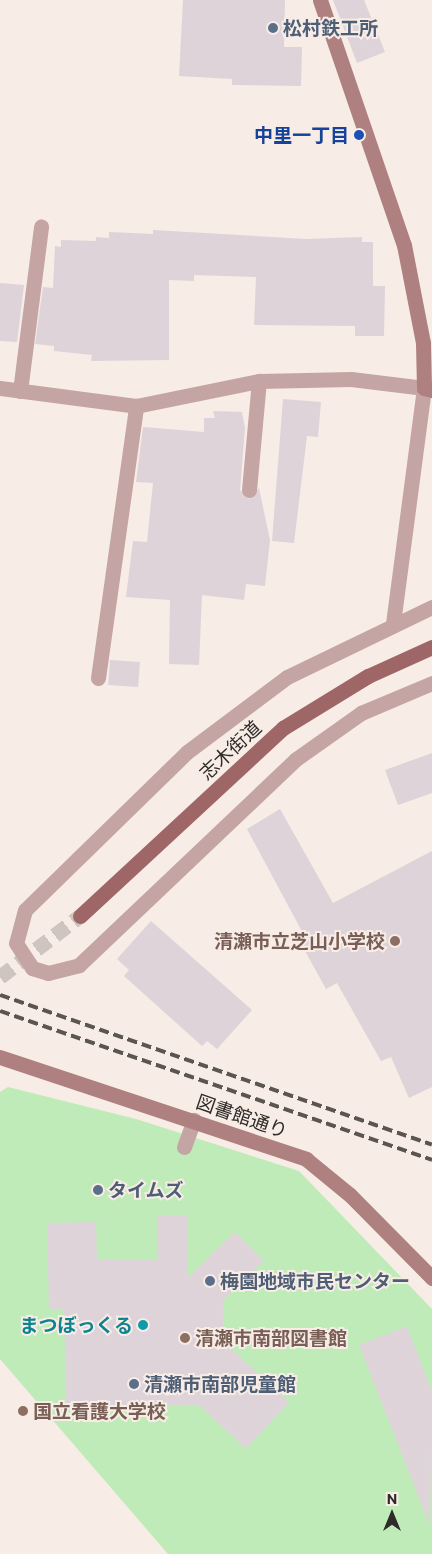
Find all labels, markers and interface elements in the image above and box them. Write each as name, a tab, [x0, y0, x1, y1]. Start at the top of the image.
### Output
place label: 松村鉄工所	[283, 17, 378, 39]
marker: 松村鉄工所	[267, 22, 279, 34]
place label: 中里一丁目	[254, 124, 349, 146]
marker: 中里一丁目	[353, 129, 365, 141]
street label: 志木街道	[194, 716, 266, 784]
place label: 清瀬市立芝山小学校	[214, 930, 385, 952]
marker: 清瀬市立芝山小学校	[389, 935, 401, 947]
street label: 図書館通り	[193, 1090, 291, 1142]
place label: タイムズ	[108, 1179, 184, 1201]
marker: タイムズ	[92, 1184, 104, 1196]
place label: 梅園地域市民センター	[220, 1270, 410, 1292]
marker: 梅園地域市民センター	[204, 1275, 216, 1287]
place label: まつぼっくる	[19, 1314, 133, 1336]
marker: まつぼっくる	[137, 1319, 149, 1331]
place label: 清瀬市南部図書館	[195, 1327, 347, 1349]
marker: 清瀬市南部図書館	[179, 1332, 191, 1344]
place label: 清瀬市南部児童館	[144, 1373, 296, 1395]
marker: 清瀬市南部児童館	[128, 1378, 140, 1390]
place label: 国立看護大学校	[33, 1400, 166, 1422]
marker: 国立看護大学校	[17, 1405, 29, 1417]
north arrow	[367, 1489, 417, 1539]
text: N	[387, 1490, 397, 1507]

